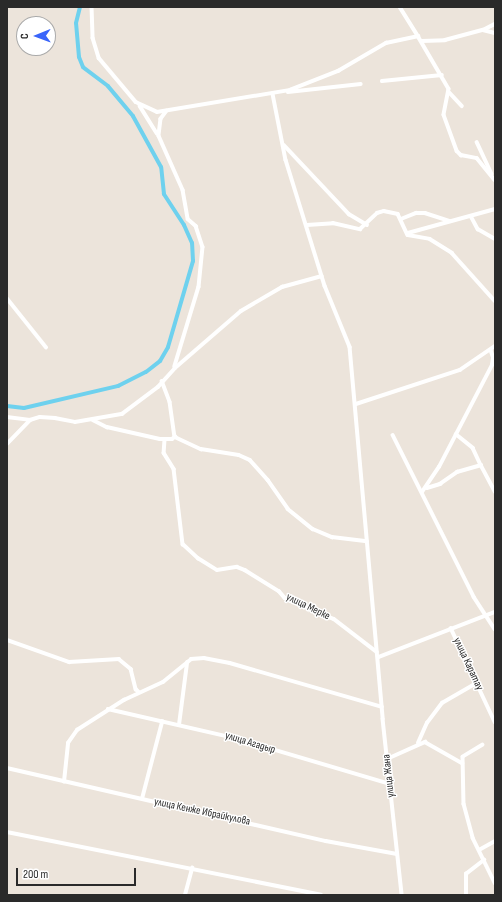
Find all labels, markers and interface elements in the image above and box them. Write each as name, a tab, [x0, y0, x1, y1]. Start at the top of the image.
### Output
north arrow	[16, 16, 56, 56]
text: С	[18, 33, 31, 39]
street label: улица Мерке	[284, 591, 332, 623]
street label: улица Каратау	[450, 636, 486, 692]
street label: улица Агадыр	[223, 729, 277, 757]
street label: улица Жана	[380, 754, 398, 798]
street label: улица Кенже Ибрайкулова	[153, 795, 251, 829]
scale bar	[18, 860, 138, 886]
text: 200 m	[23, 867, 48, 882]

